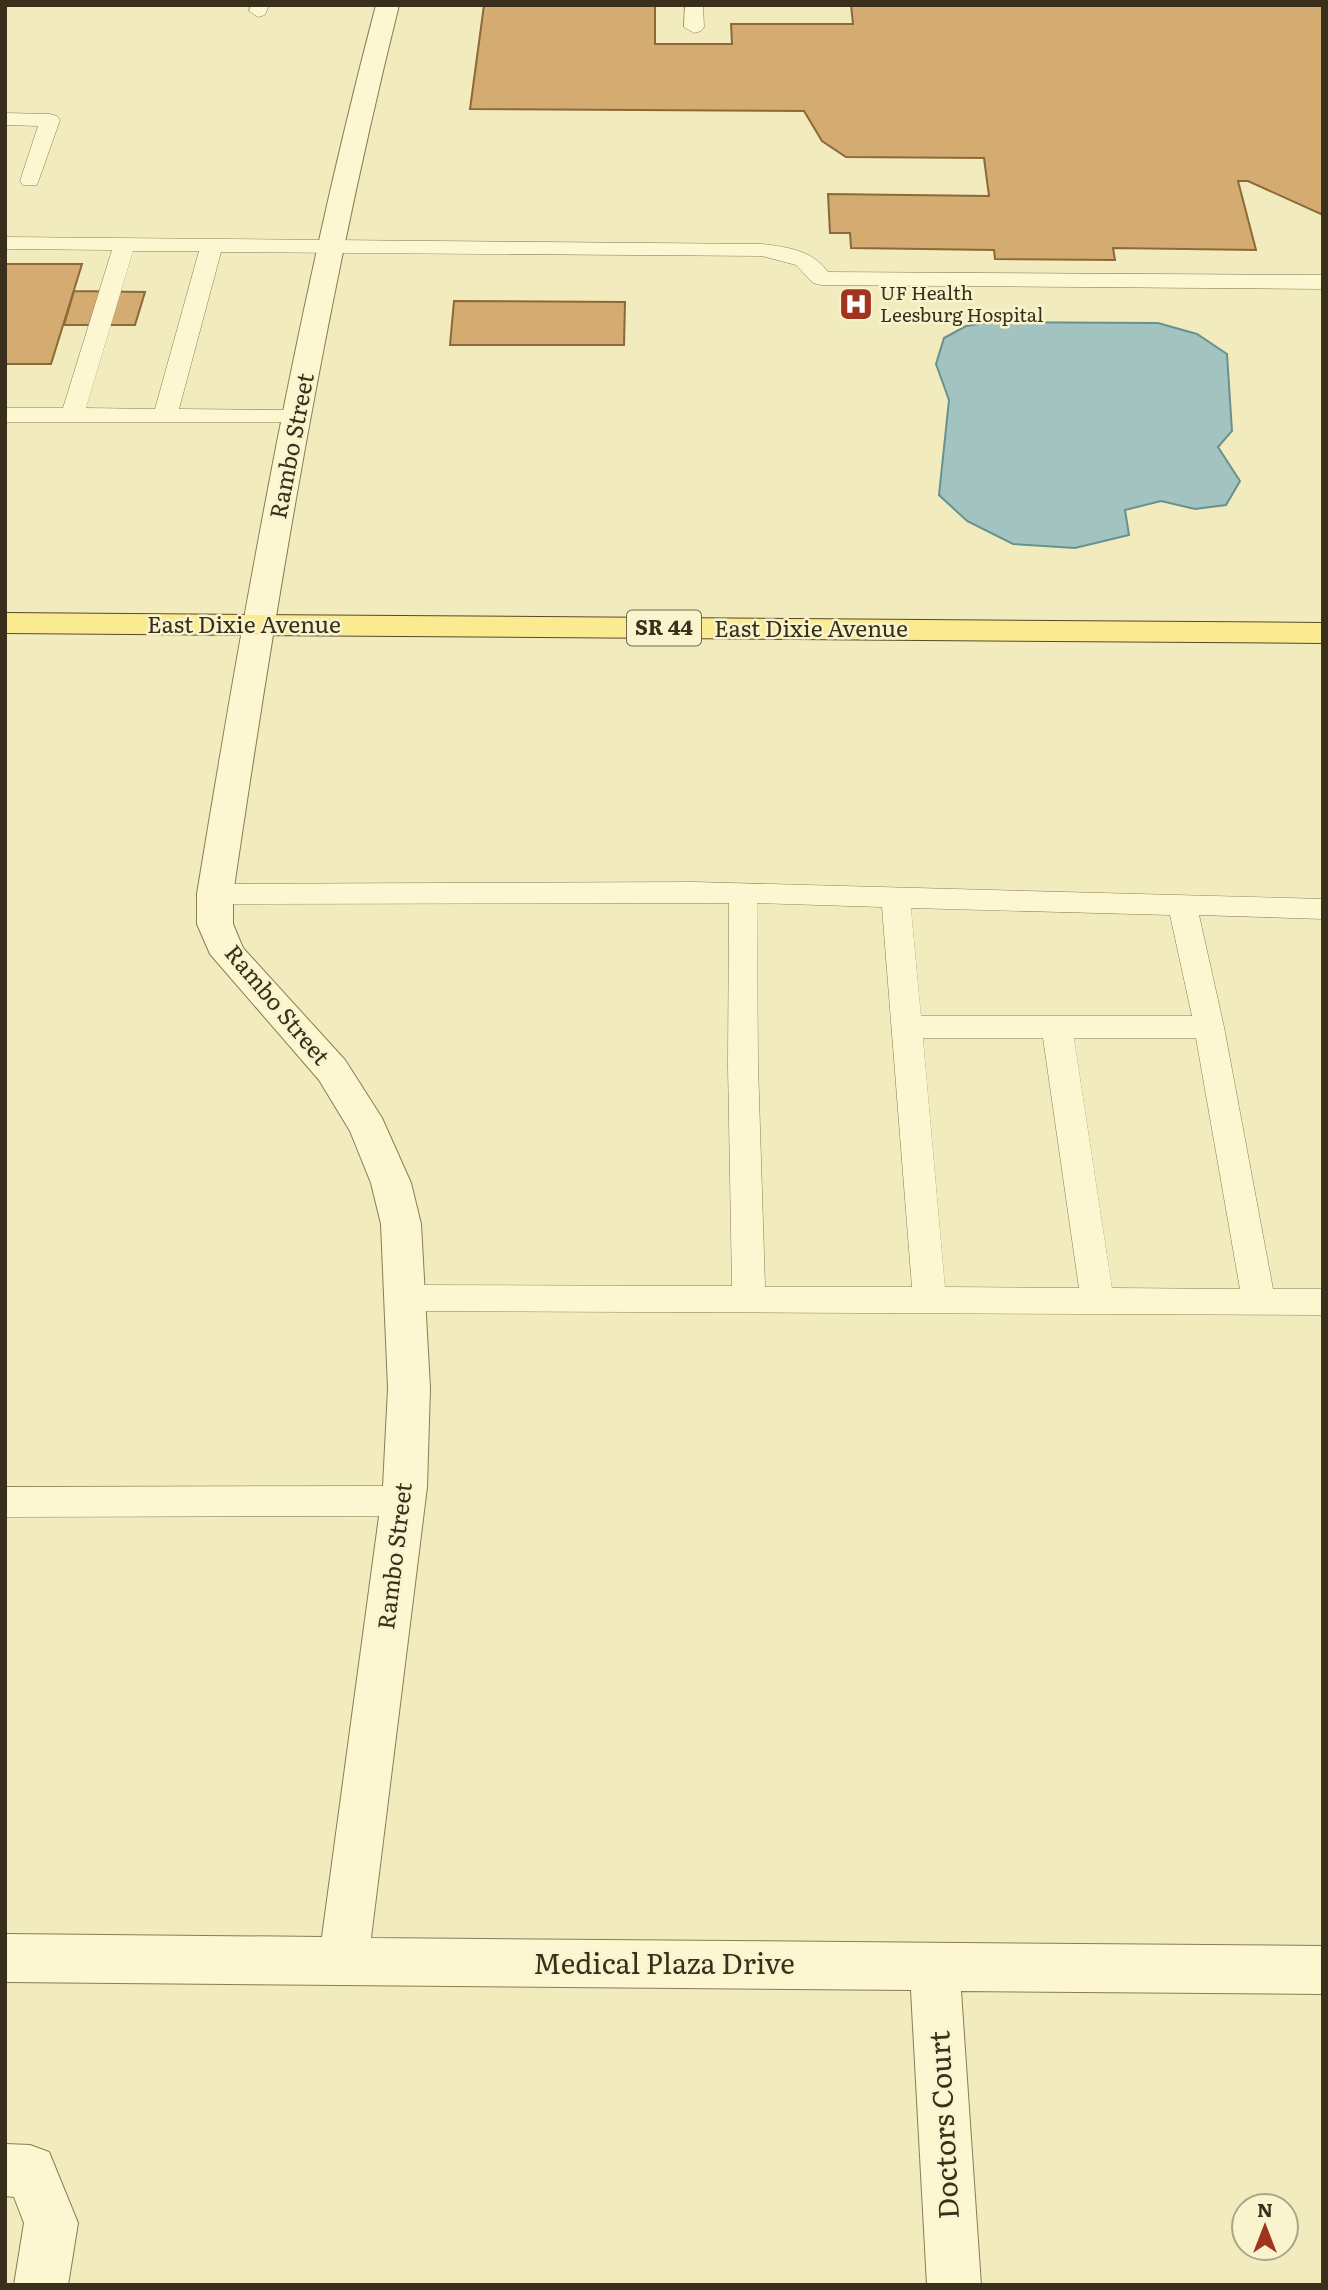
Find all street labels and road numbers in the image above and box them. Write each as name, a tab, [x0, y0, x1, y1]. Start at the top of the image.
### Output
street label: Rambo Street	[259, 369, 321, 521]
street label: East Dixie Avenue	[147, 606, 341, 640]
road number: SR 44	[627, 610, 701, 646]
street label: East Dixie Avenue	[714, 610, 908, 644]
street label: Rambo Street	[218, 936, 340, 1072]
street label: Rambo Street	[367, 1480, 419, 1631]
street label: Medical Plaza Drive	[533, 1941, 795, 1983]
street label: Doctors Court	[916, 2029, 968, 2220]

